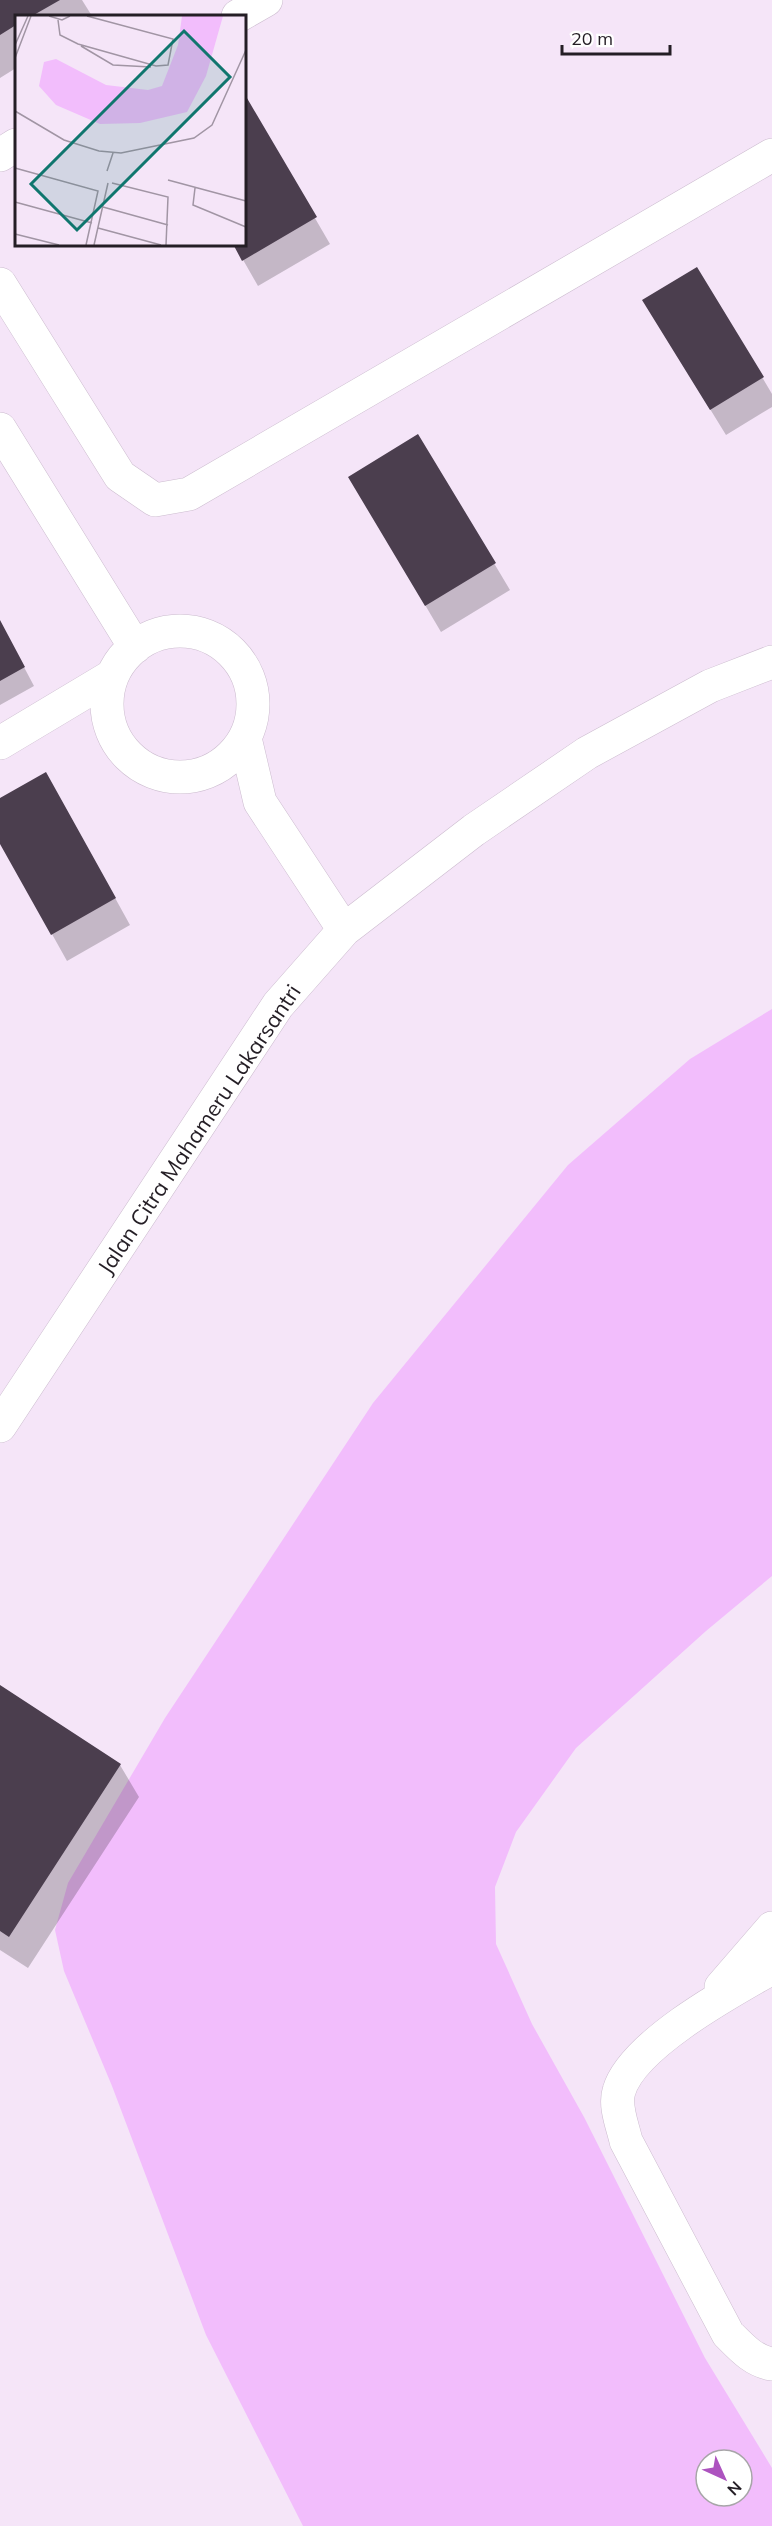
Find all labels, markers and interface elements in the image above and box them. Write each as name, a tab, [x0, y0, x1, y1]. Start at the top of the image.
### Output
inset map	[15, 15, 246, 246]
scale bar	[562, 18, 670, 56]
text: 20 m	[571, 27, 613, 50]
street label: Jalan Citra Mahameru Lakarsantri	[91, 979, 307, 1279]
north arrow	[694, 2448, 754, 2508]
text: N	[723, 2477, 746, 2500]

